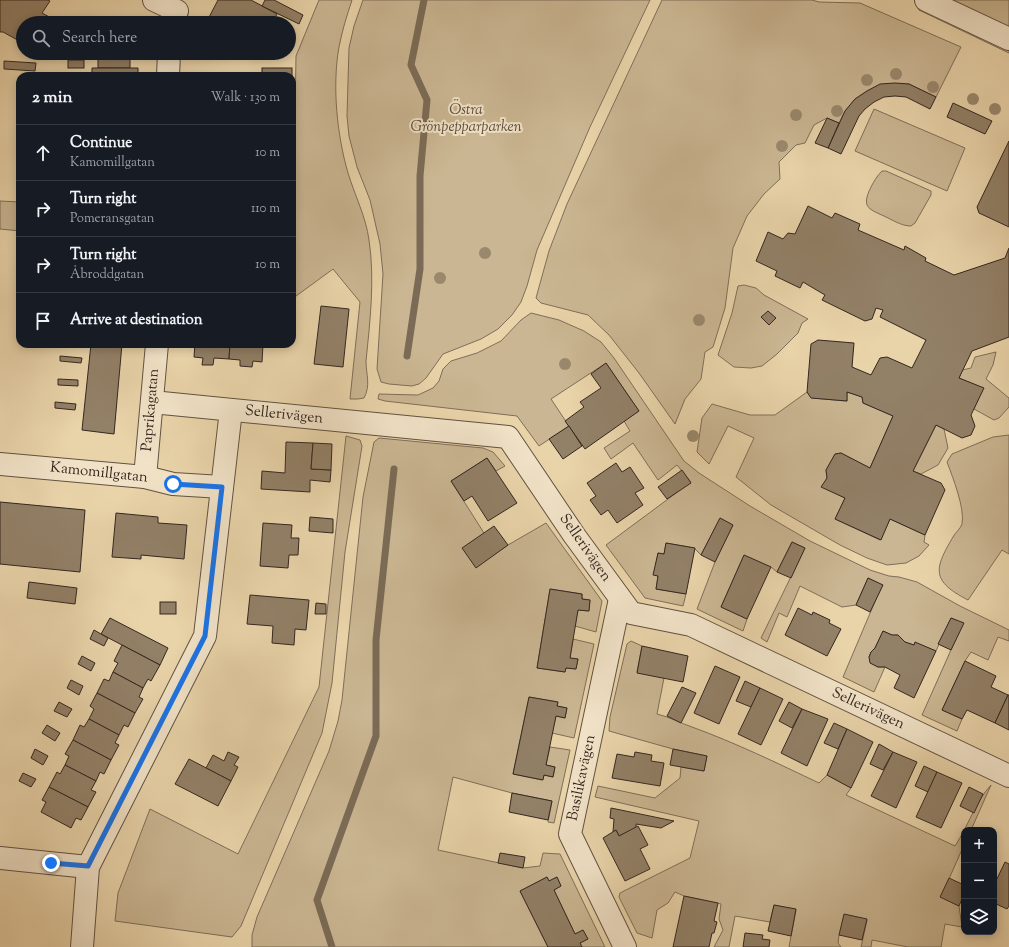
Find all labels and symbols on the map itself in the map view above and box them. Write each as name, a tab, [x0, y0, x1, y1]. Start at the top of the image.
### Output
park label: Östra Grönpepparparken	[410, 99, 522, 138]
street label: Paprikagatan	[137, 368, 165, 452]
street label: Sellerivägen	[244, 400, 324, 430]
street label: Kamomillgatan	[49, 457, 149, 489]
route start	[164, 475, 182, 493]
street label: Sellerivägen	[554, 510, 616, 586]
street label: Sellerivägen	[828, 683, 908, 735]
street label: Basilikavägen	[563, 733, 601, 823]
route end	[42, 854, 60, 872]

